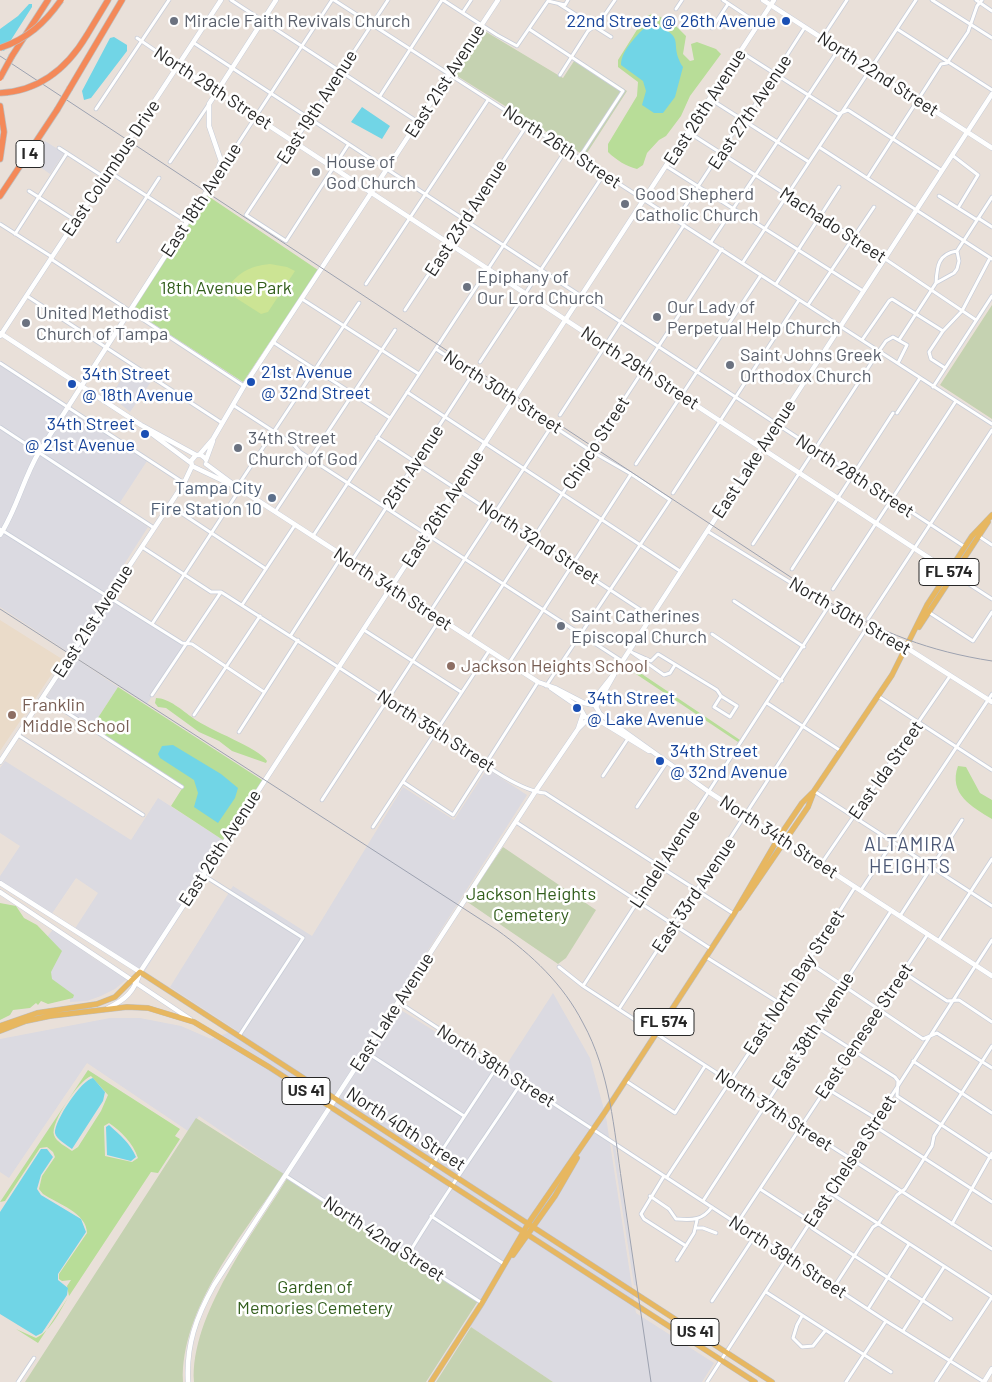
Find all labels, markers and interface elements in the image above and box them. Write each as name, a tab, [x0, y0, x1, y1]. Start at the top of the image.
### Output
place label: Miracle Faith Revivals Church	[184, 10, 410, 32]
place label: 22nd Street @ 26th Avenue	[566, 10, 776, 32]
marker: Miracle Faith Revivals Church	[168, 15, 180, 27]
marker: 22nd Street @ 26th Avenue	[780, 15, 792, 27]
street label: East 21st Avenue	[400, 20, 490, 142]
street label: North 22nd Street	[813, 27, 943, 121]
street label: North 29th Street	[150, 42, 276, 134]
street label: East 26th Avenue	[659, 45, 751, 169]
street label: East 19th Avenue	[272, 46, 362, 168]
street label: East 27th Avenue	[704, 50, 796, 174]
street label: East Columbus Drive	[57, 96, 165, 240]
street label: North 26th Street	[499, 101, 625, 193]
street label: East 18th Avenue	[156, 139, 246, 261]
road number: I 4	[16, 140, 44, 168]
place label: House of God Church	[326, 151, 416, 193]
street label: East 23rd Avenue	[420, 156, 512, 280]
marker: House of God Church	[310, 166, 322, 178]
place label: Good Shepherd Catholic Church	[635, 183, 758, 225]
street label: Machado Street	[776, 183, 890, 267]
marker: Good Shepherd Catholic Church	[619, 198, 631, 210]
place label: Epiphany of Our Lord Church	[477, 266, 604, 308]
park label: 18th Avenue Park	[160, 277, 292, 299]
marker: Epiphany of Our Lord Church	[461, 281, 473, 293]
place label: Our Lady of Perpetual Help Church	[667, 296, 841, 338]
place label: United Methodist Church of Tampa	[36, 302, 169, 344]
marker: Our Lady of Perpetual Help Church	[651, 311, 663, 323]
marker: United Methodist Church of Tampa	[20, 317, 32, 329]
street label: North 29th Street	[577, 322, 703, 414]
place label: Saint Johns Greek Orthodox Church	[740, 344, 882, 386]
street label: North 30th Street	[440, 346, 566, 438]
marker: Saint Johns Greek Orthodox Church	[724, 359, 736, 371]
place label: 21st Avenue @ 32nd Street	[261, 361, 371, 404]
place label: 34th Street @ 18th Avenue	[82, 363, 193, 406]
marker: 21st Avenue @ 32nd Street	[245, 376, 257, 388]
marker: 34th Street @ 18th Avenue	[66, 378, 78, 390]
street label: Chipco Street	[558, 392, 634, 494]
street label: East Lake Avenue	[708, 396, 800, 522]
place label: 34th Street @ 21st Avenue	[25, 413, 135, 456]
street label: 25th Avenue	[378, 421, 448, 513]
place label: 34th Street Church of God	[248, 427, 358, 469]
marker: 34th Street @ 21st Avenue	[139, 428, 151, 440]
street label: North 28th Street	[792, 430, 918, 522]
marker: 34th Street Church of God	[232, 442, 244, 454]
street label: East 26th Avenue	[397, 447, 489, 571]
place label: Tampa City Fire Station 10	[151, 477, 262, 520]
marker: Tampa City Fire Station 10	[266, 492, 278, 504]
street label: North 32nd Street	[475, 495, 603, 589]
street label: North 34th Street	[330, 543, 456, 635]
road number: FL 574	[919, 558, 979, 586]
street label: East 21st Avenue	[48, 560, 138, 682]
street label: North 30th Street	[785, 572, 915, 660]
place label: Saint Catherines Episcopal Church	[571, 605, 707, 648]
marker: Saint Catherines Episcopal Church	[555, 620, 567, 632]
place label: Jackson Heights School	[461, 655, 648, 677]
marker: Jackson Heights School	[445, 660, 457, 672]
street label: North 35th Street	[373, 685, 499, 777]
place label: 34th Street @ Lake Avenue	[587, 687, 704, 730]
place label: Franklin Middle School	[22, 694, 130, 736]
marker: 34th Street @ Lake Avenue	[571, 702, 583, 714]
marker: Franklin Middle School	[6, 709, 18, 721]
street label: East Ida Street	[844, 717, 928, 823]
place label: 34th Street @ 32nd Avenue	[670, 740, 788, 782]
marker: 34th Street @ 32nd Avenue	[654, 755, 666, 767]
street label: East 26th Avenue	[174, 786, 266, 910]
street label: North 34th Street	[716, 791, 842, 883]
street label: Lindell Avenue	[625, 806, 705, 912]
street label: East 33rd Avenue	[647, 833, 741, 957]
district label: ALTAMIRA HEIGHTS	[863, 834, 957, 878]
park label: Jackson Heights Cemetery	[466, 883, 596, 926]
street label: East North Bay Street	[739, 905, 849, 1059]
street label: East Lake Avenue	[346, 949, 438, 1075]
street label: East Genesee Street	[811, 959, 917, 1103]
street label: East 38th Avenue	[767, 968, 859, 1092]
road number: FL 574	[634, 1009, 694, 1036]
street label: North 38th Street	[433, 1020, 559, 1112]
street label: North 37th Street	[711, 1064, 837, 1156]
road number: US 41	[282, 1078, 330, 1104]
street label: North 40th Street	[342, 1082, 470, 1176]
street label: East Chelsea Street	[799, 1091, 901, 1231]
street label: North 42nd Street	[319, 1192, 449, 1286]
street label: North 39th Street	[725, 1211, 851, 1303]
park label: Garden of Memories Cemetery	[237, 1276, 393, 1318]
road number: US 41	[671, 1318, 719, 1345]

